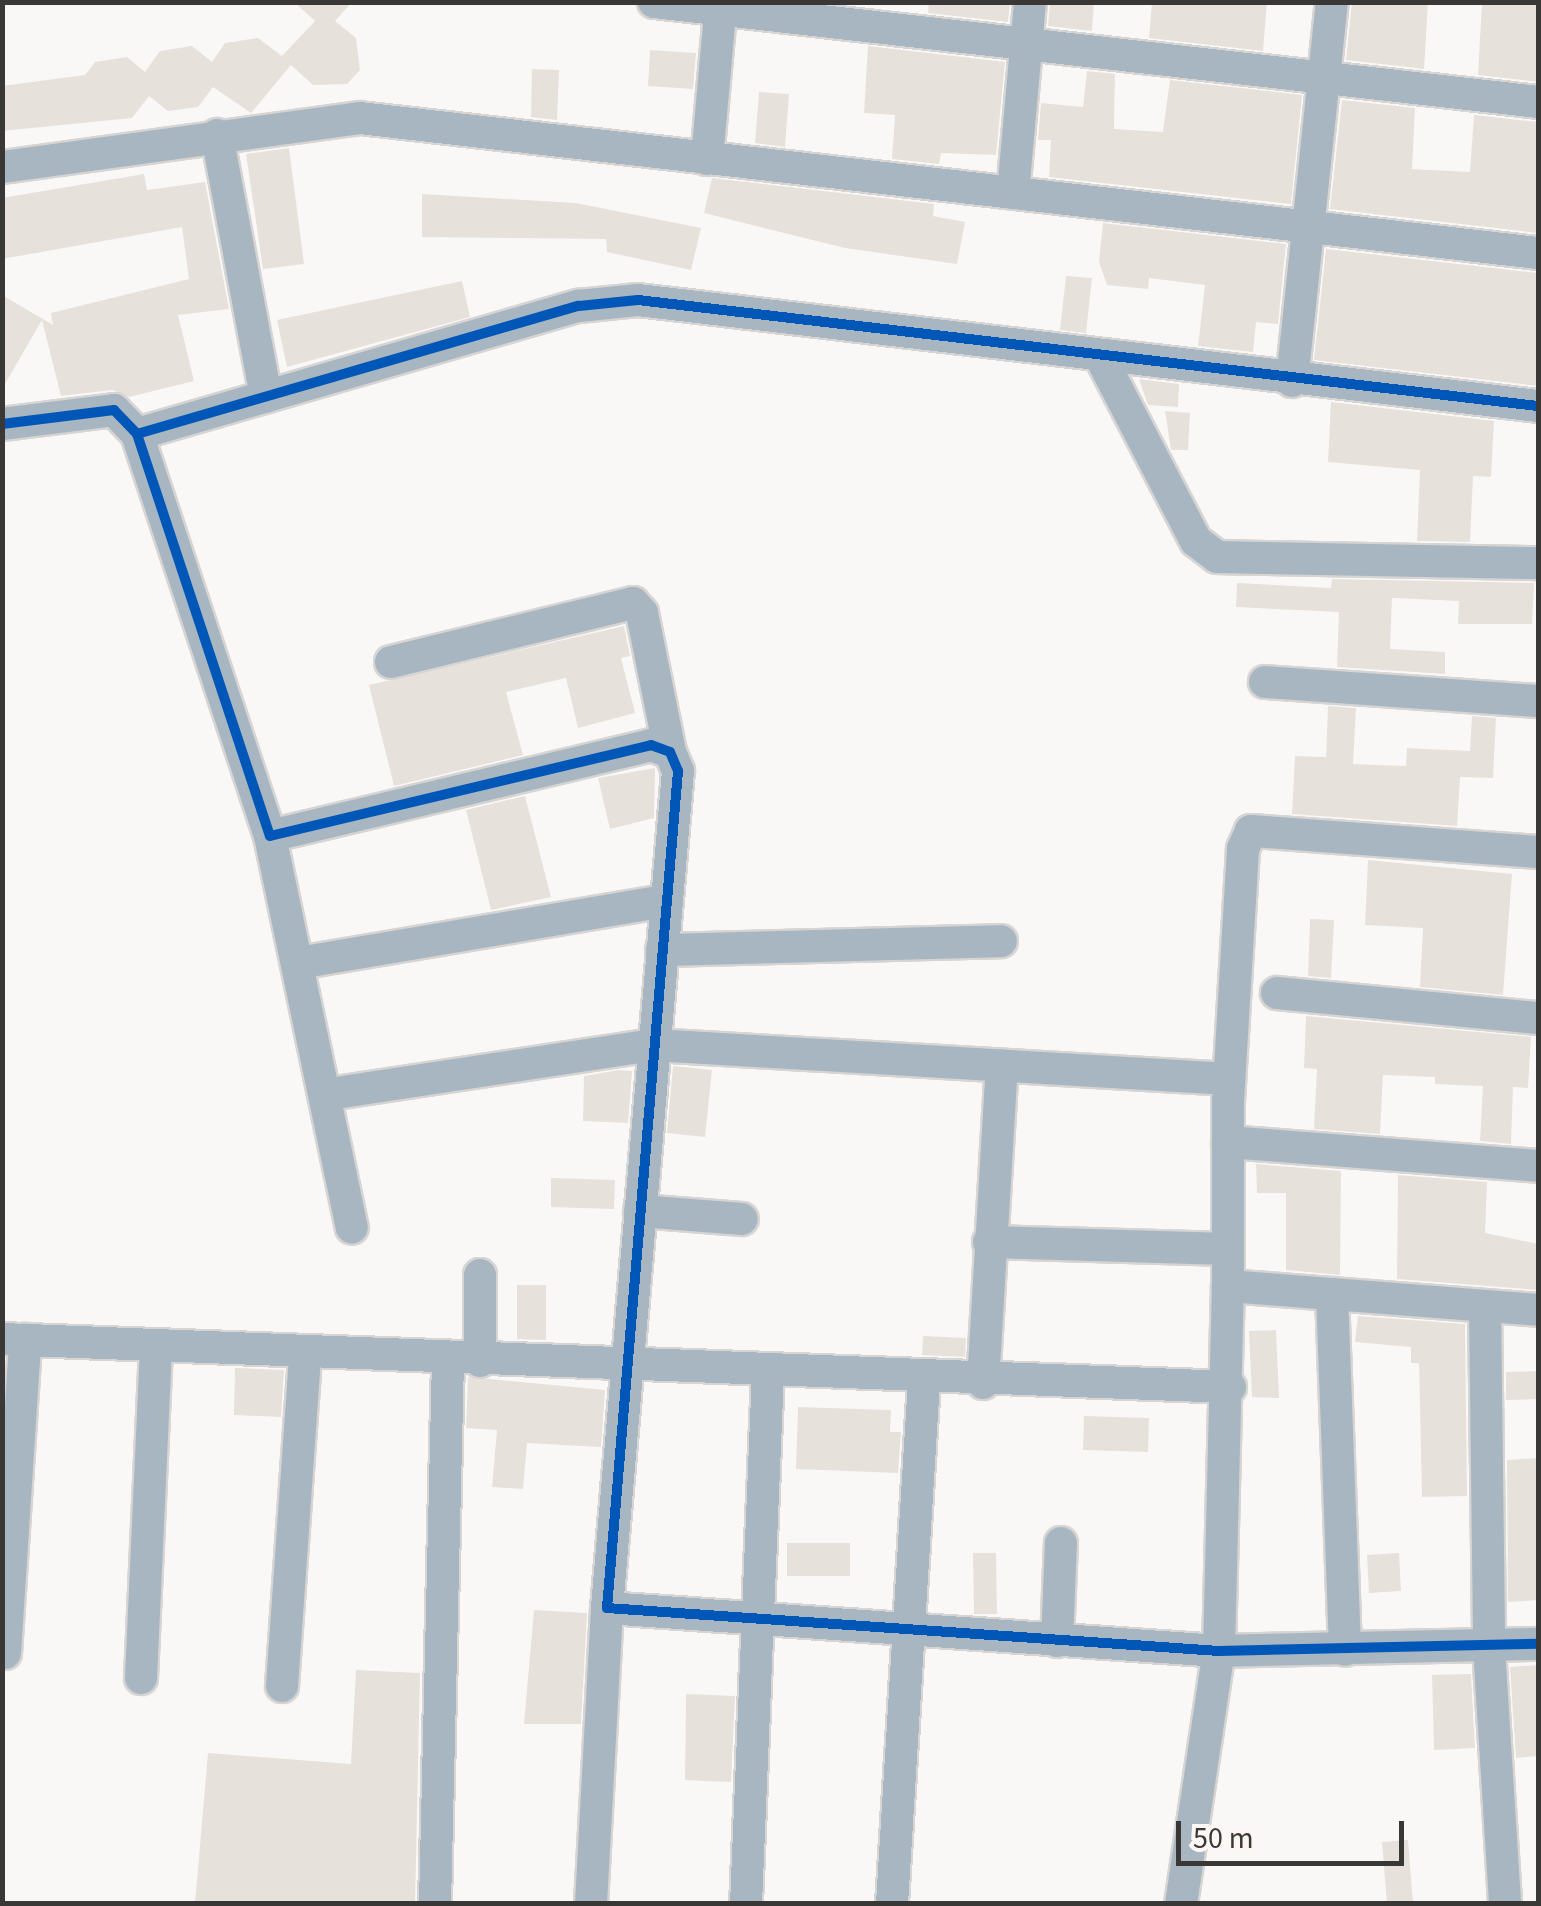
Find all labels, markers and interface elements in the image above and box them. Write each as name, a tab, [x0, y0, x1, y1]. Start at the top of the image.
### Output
scale bar	[1181, 1801, 1408, 1863]
text: 50 m	[1193, 1817, 1254, 1860]

